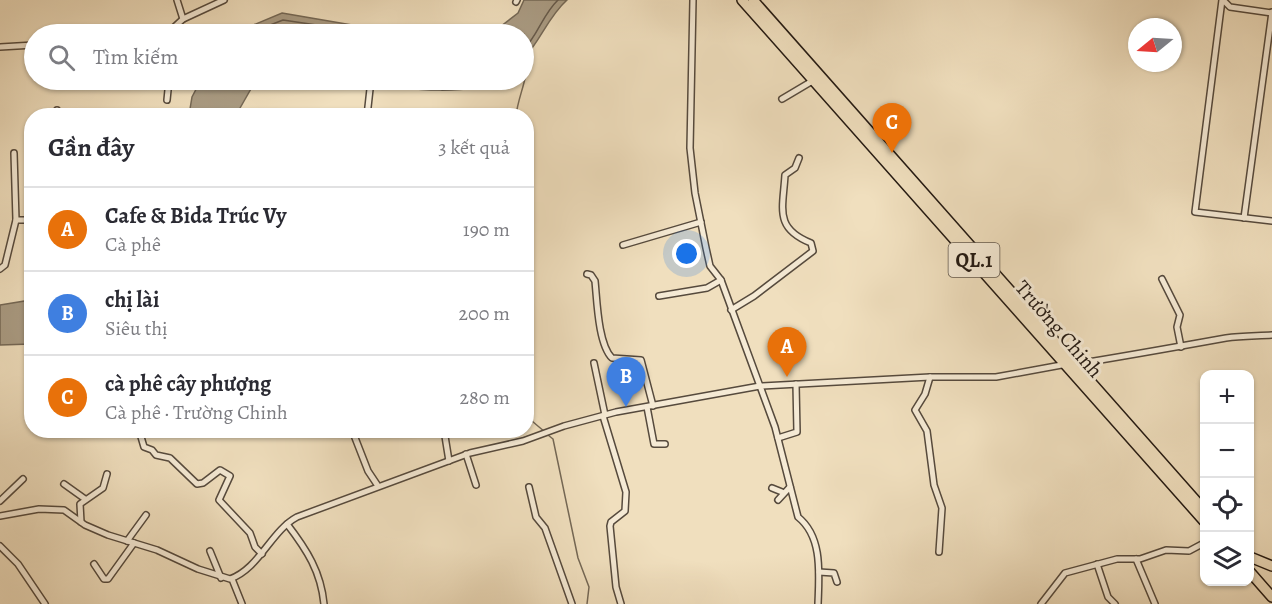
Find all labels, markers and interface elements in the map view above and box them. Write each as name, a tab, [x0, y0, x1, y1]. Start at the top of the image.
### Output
north arrow	[1128, 18, 1182, 72]
search box	[24, 24, 534, 90]
icon: search	[45, 41, 78, 74]
text: Tìm kiếm	[93, 42, 179, 72]
pin: C	[872, 104, 912, 153]
text: Gần đây	[48, 130, 134, 165]
text: 3 kết quả	[438, 134, 510, 161]
text: Cafe & Bida Trúc Vy	[105, 201, 286, 231]
text: A	[61, 216, 74, 243]
text: 190 m	[463, 216, 510, 243]
text: Cà phê	[105, 231, 161, 258]
your location	[672, 239, 701, 268]
road number: QL.1	[948, 243, 1000, 277]
street label: Trường Chinh	[1009, 274, 1109, 384]
text: chị lài	[105, 285, 159, 315]
text: B	[61, 300, 74, 327]
text: 200 m	[459, 300, 510, 327]
text: Siêu thị	[105, 315, 168, 342]
pin: A	[768, 328, 806, 377]
pin: B	[606, 358, 646, 407]
text: cà phê cây phượng	[105, 369, 271, 399]
map controls	[1200, 370, 1254, 586]
button: +	[1200, 370, 1254, 424]
text: C	[61, 384, 74, 411]
text: 280 m	[460, 384, 510, 411]
text: Cà phê · Trường Chinh	[105, 399, 288, 426]
button: −	[1200, 424, 1254, 478]
button: locate	[1200, 478, 1254, 532]
button: layers	[1200, 532, 1254, 586]

